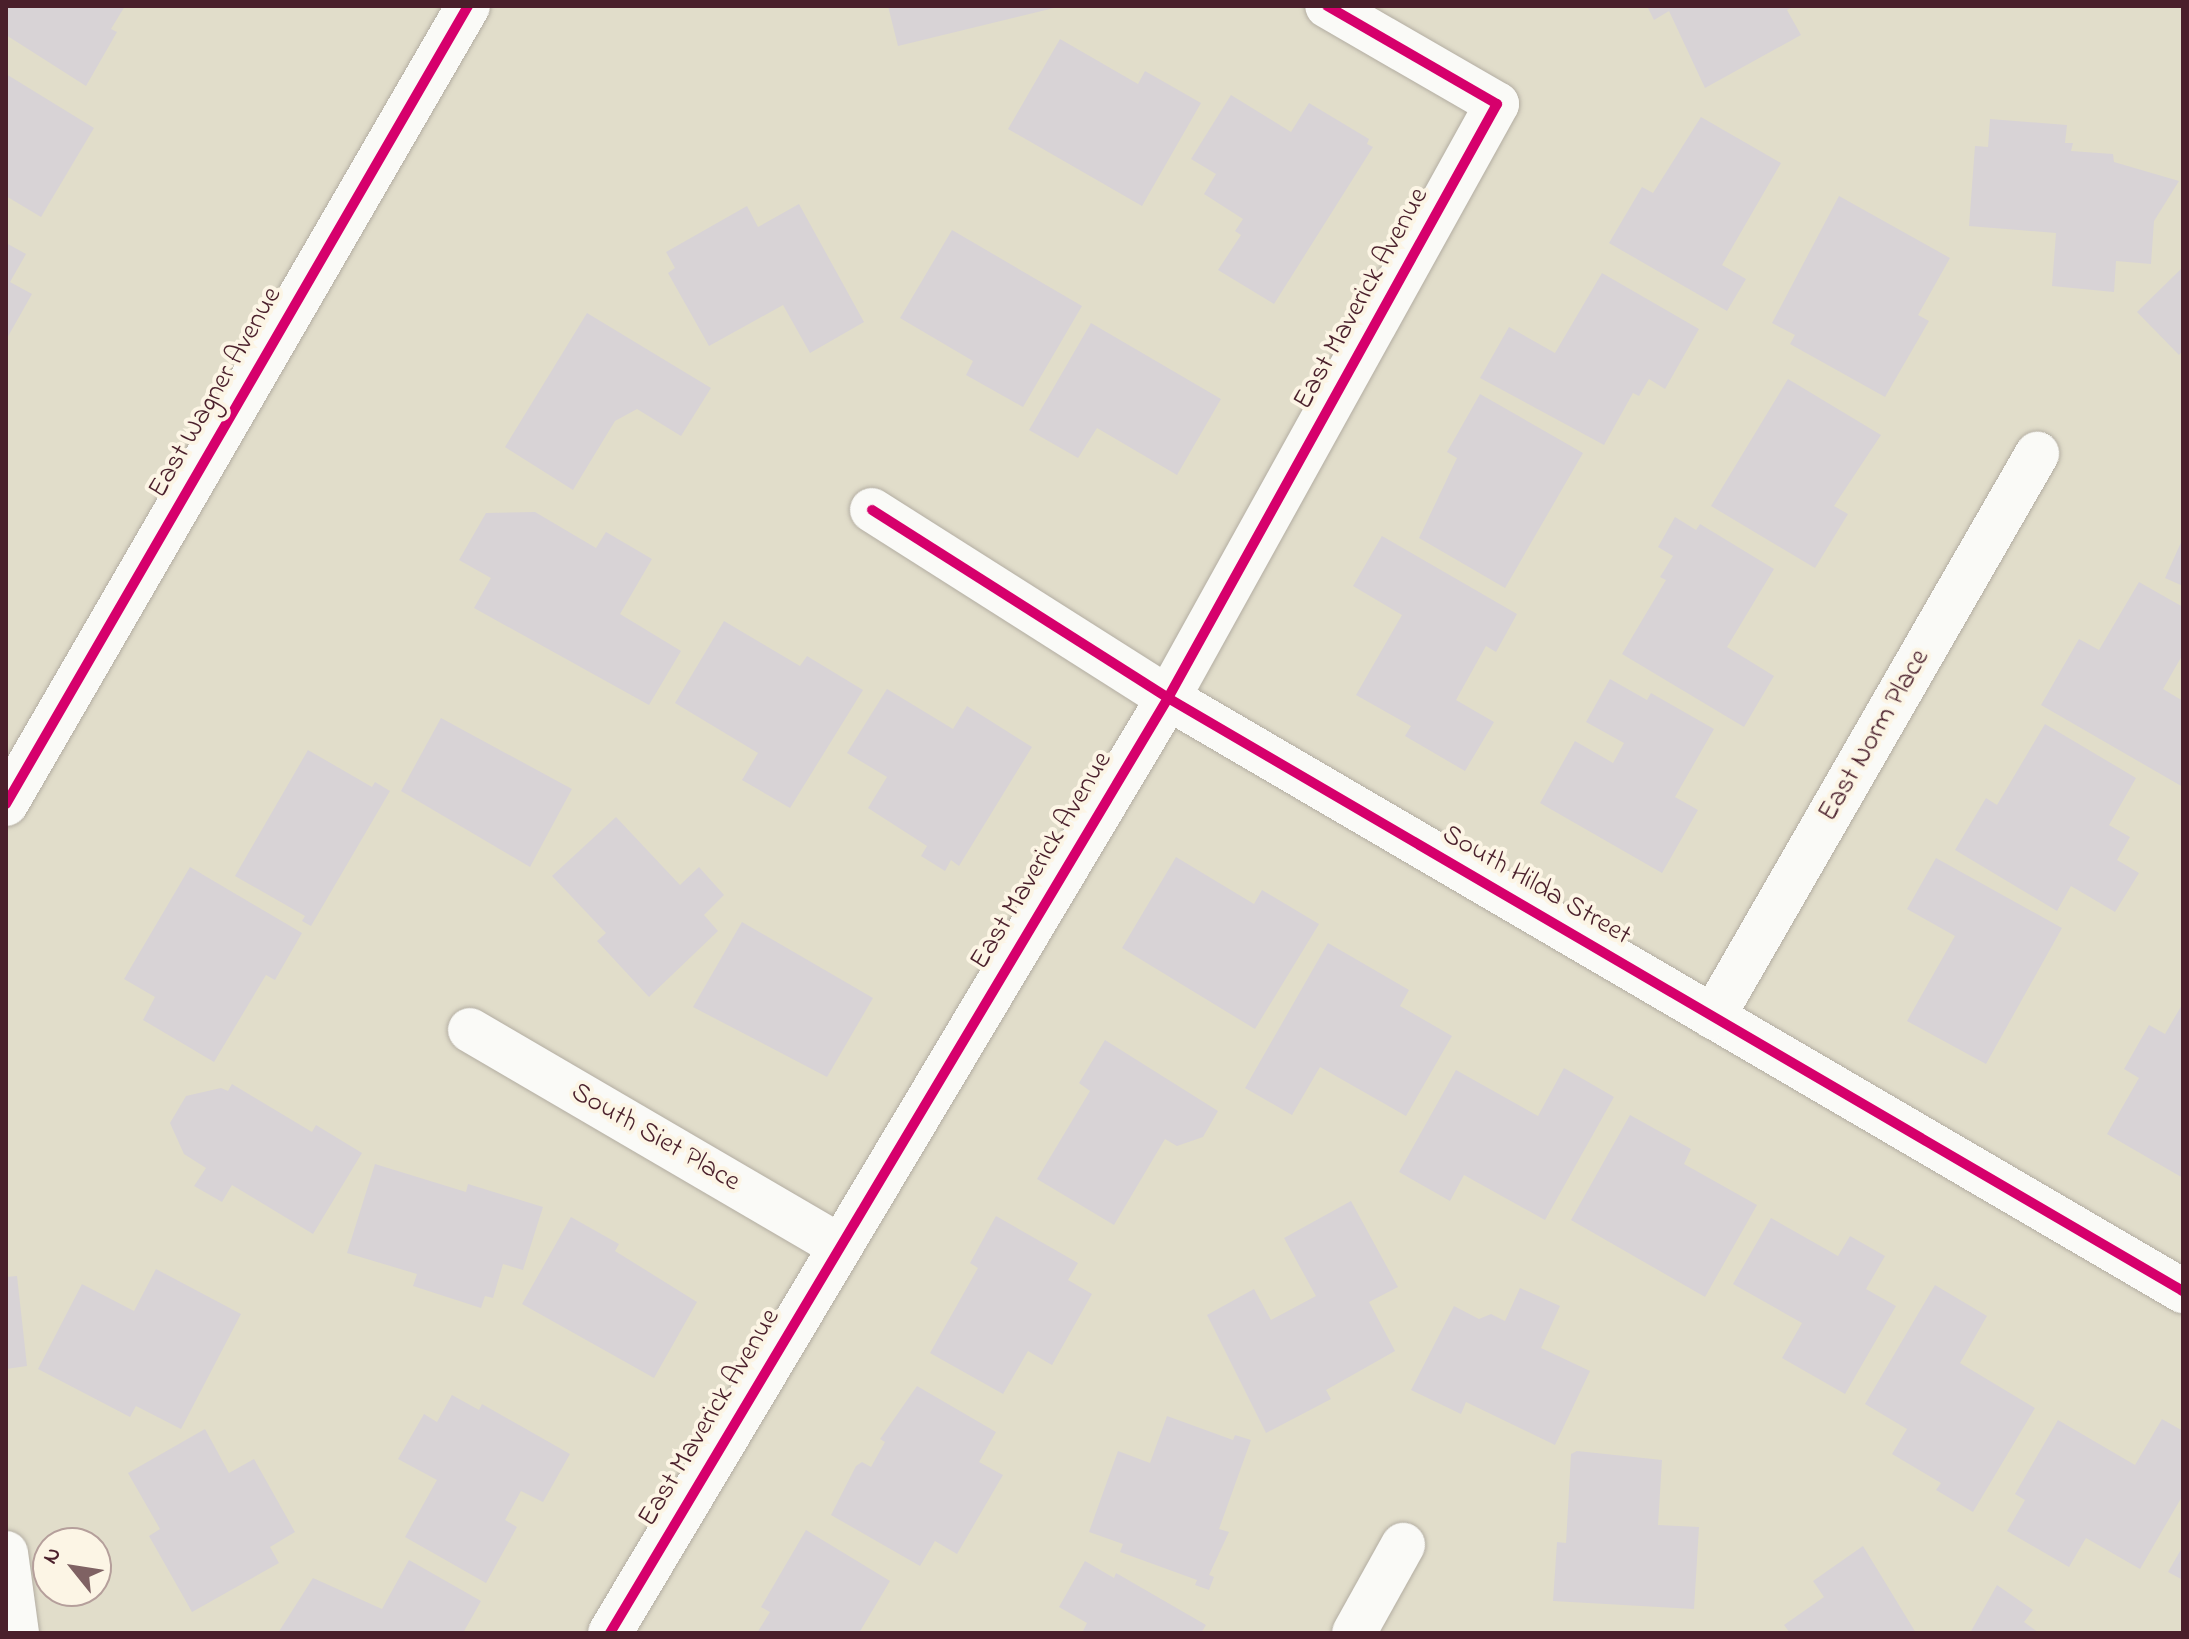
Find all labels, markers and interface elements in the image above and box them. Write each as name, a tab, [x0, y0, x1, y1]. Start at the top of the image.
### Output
street label: East Maverick Avenue	[1287, 182, 1437, 416]
street label: East Wagner Avenue	[142, 282, 290, 504]
street label: East Norm Place	[1812, 644, 1938, 828]
street label: East Maverick Avenue	[964, 746, 1120, 976]
street label: South Hilda Street	[1436, 818, 1636, 954]
street label: South Siet Place	[565, 1076, 745, 1200]
street label: East Maverick Avenue	[632, 1303, 788, 1533]
north arrow	[32, 1527, 112, 1607]
text: N	[35, 1542, 71, 1570]

